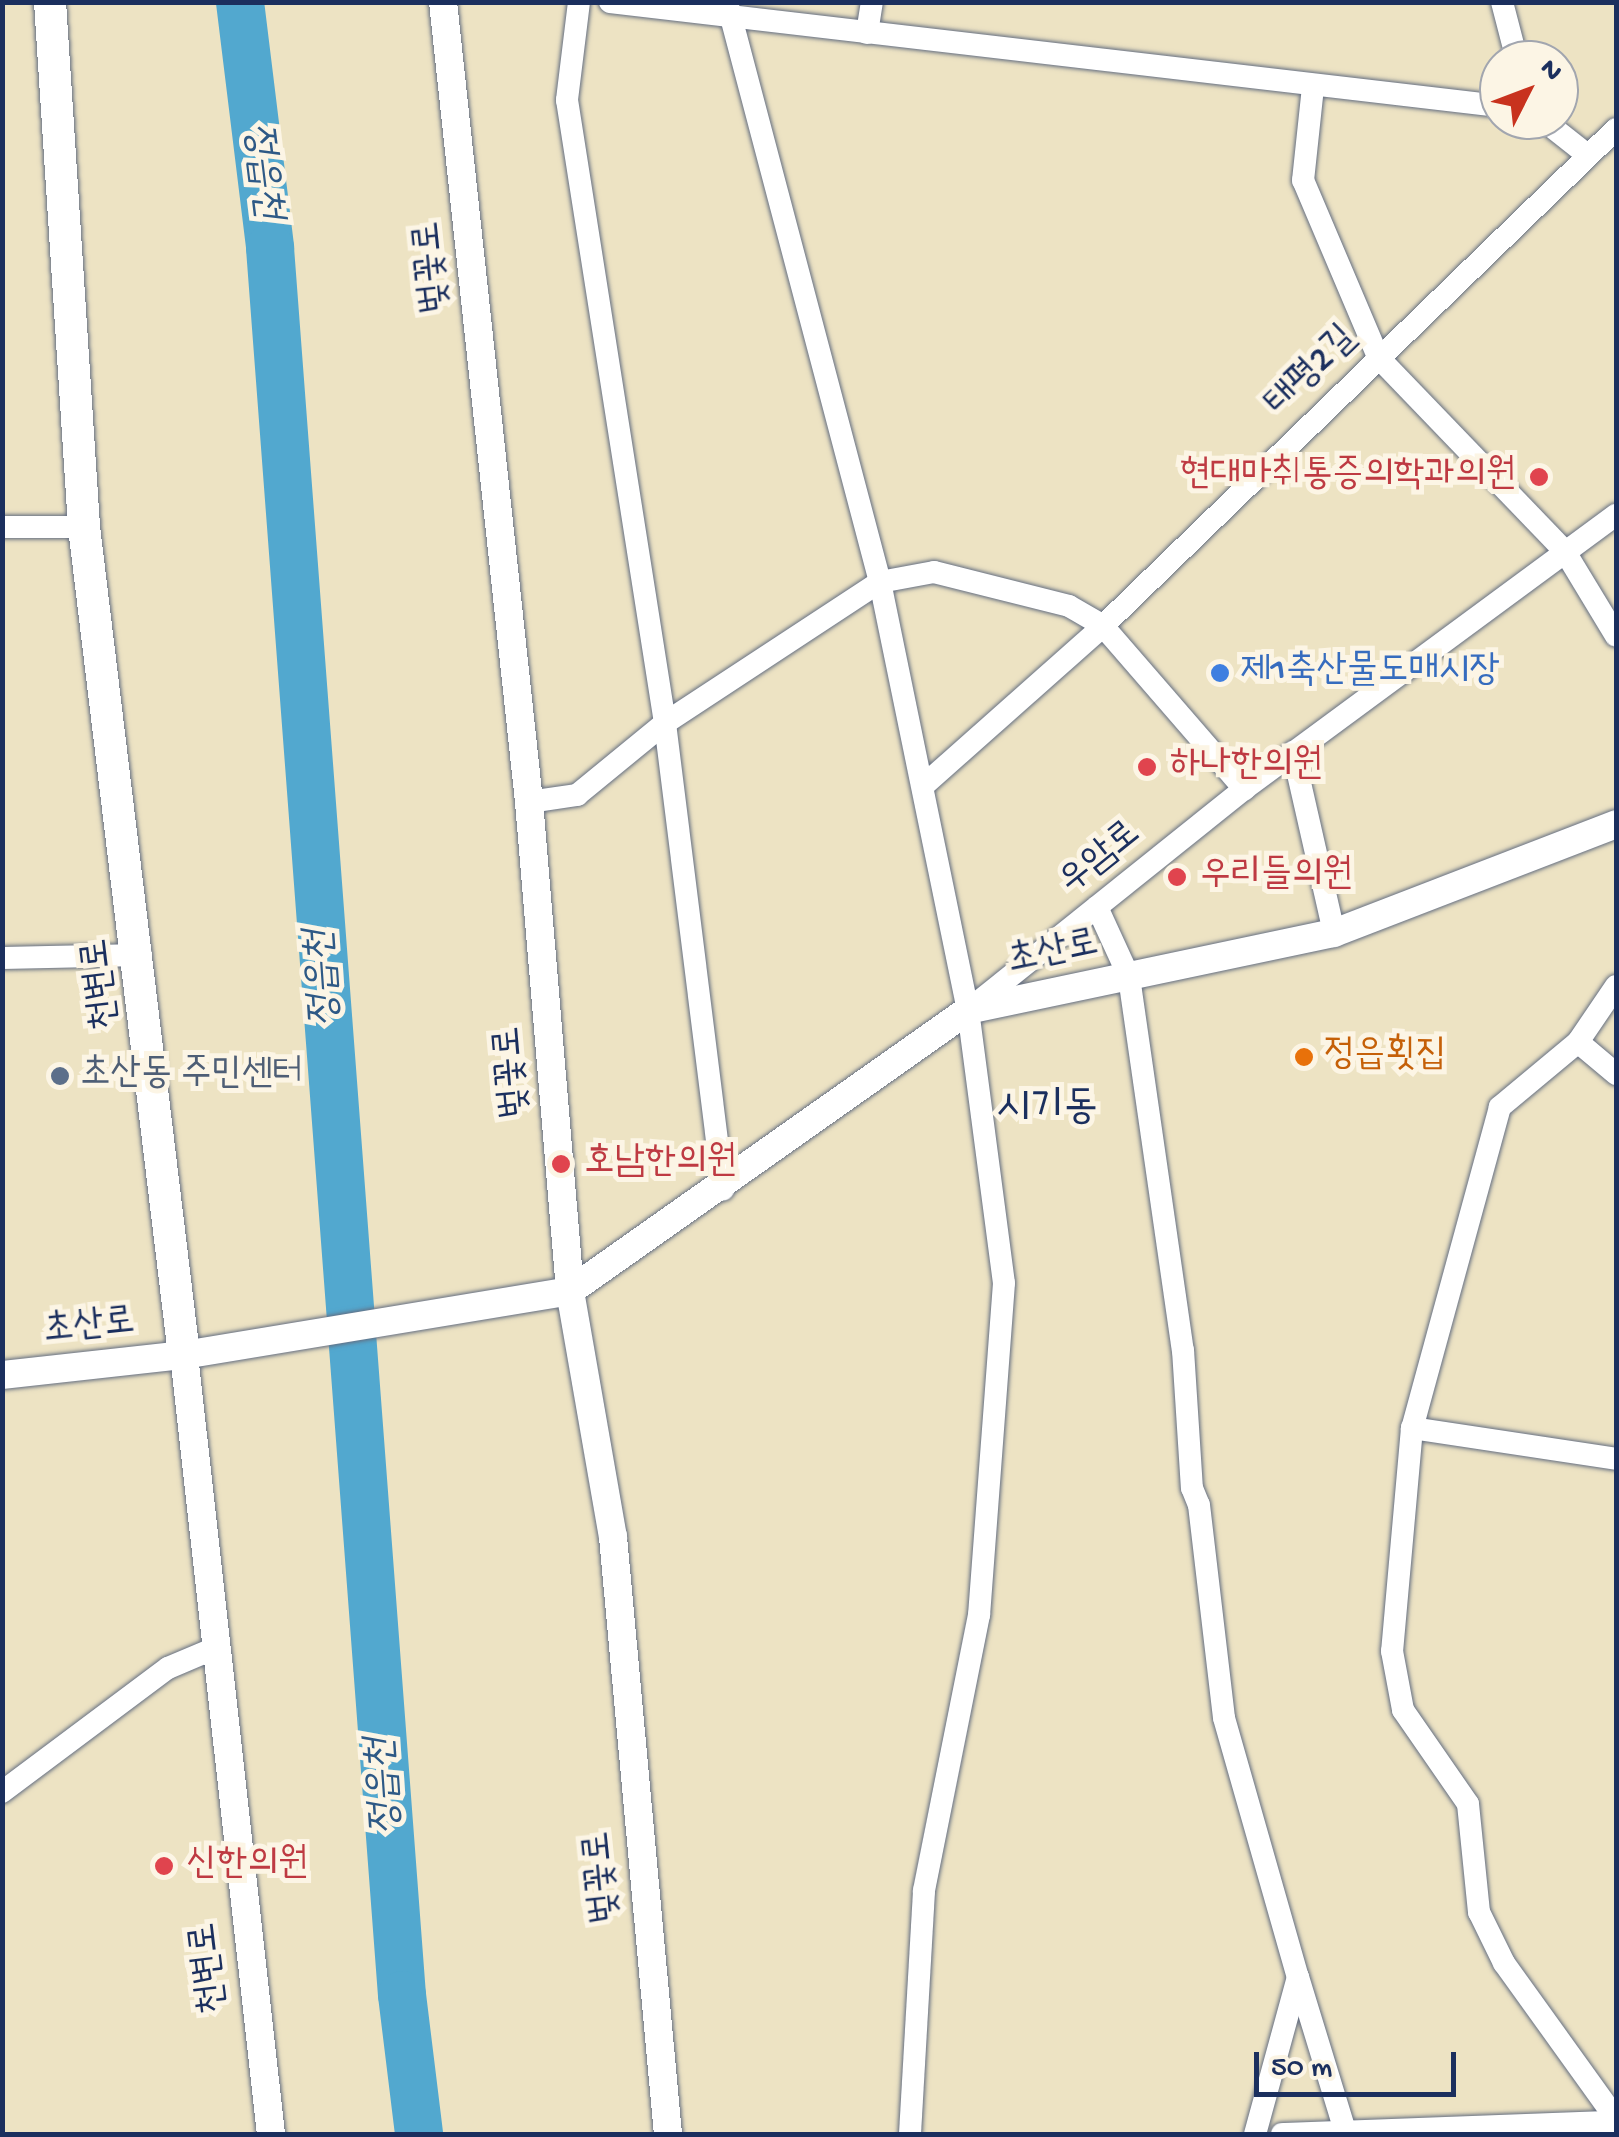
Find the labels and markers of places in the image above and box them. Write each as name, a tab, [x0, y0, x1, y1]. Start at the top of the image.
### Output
place label: 현대마취통증의학과의원	[1180, 454, 1516, 500]
marker: 현대마취통증의학과의원	[1526, 464, 1552, 490]
place label: 제1축산물도매시장	[1240, 650, 1500, 696]
marker: 제1축산물도매시장	[1209, 662, 1231, 684]
place label: 하나한의원	[1170, 744, 1323, 790]
marker: 하나한의원	[1134, 754, 1160, 780]
place label: 우리들의원	[1200, 854, 1353, 900]
marker: 우리들의원	[1164, 864, 1190, 890]
place label: 정읍횟집	[1324, 1034, 1446, 1080]
marker: 정읍횟집	[1293, 1046, 1315, 1068]
place label: 초산동 주민센터	[80, 1053, 303, 1099]
marker: 초산동 주민센터	[49, 1065, 71, 1087]
place label: 호남한의원	[584, 1141, 737, 1187]
marker: 호남한의원	[548, 1151, 574, 1177]
place label: 신한의원	[186, 1843, 308, 1889]
marker: 신한의원	[151, 1853, 177, 1879]

